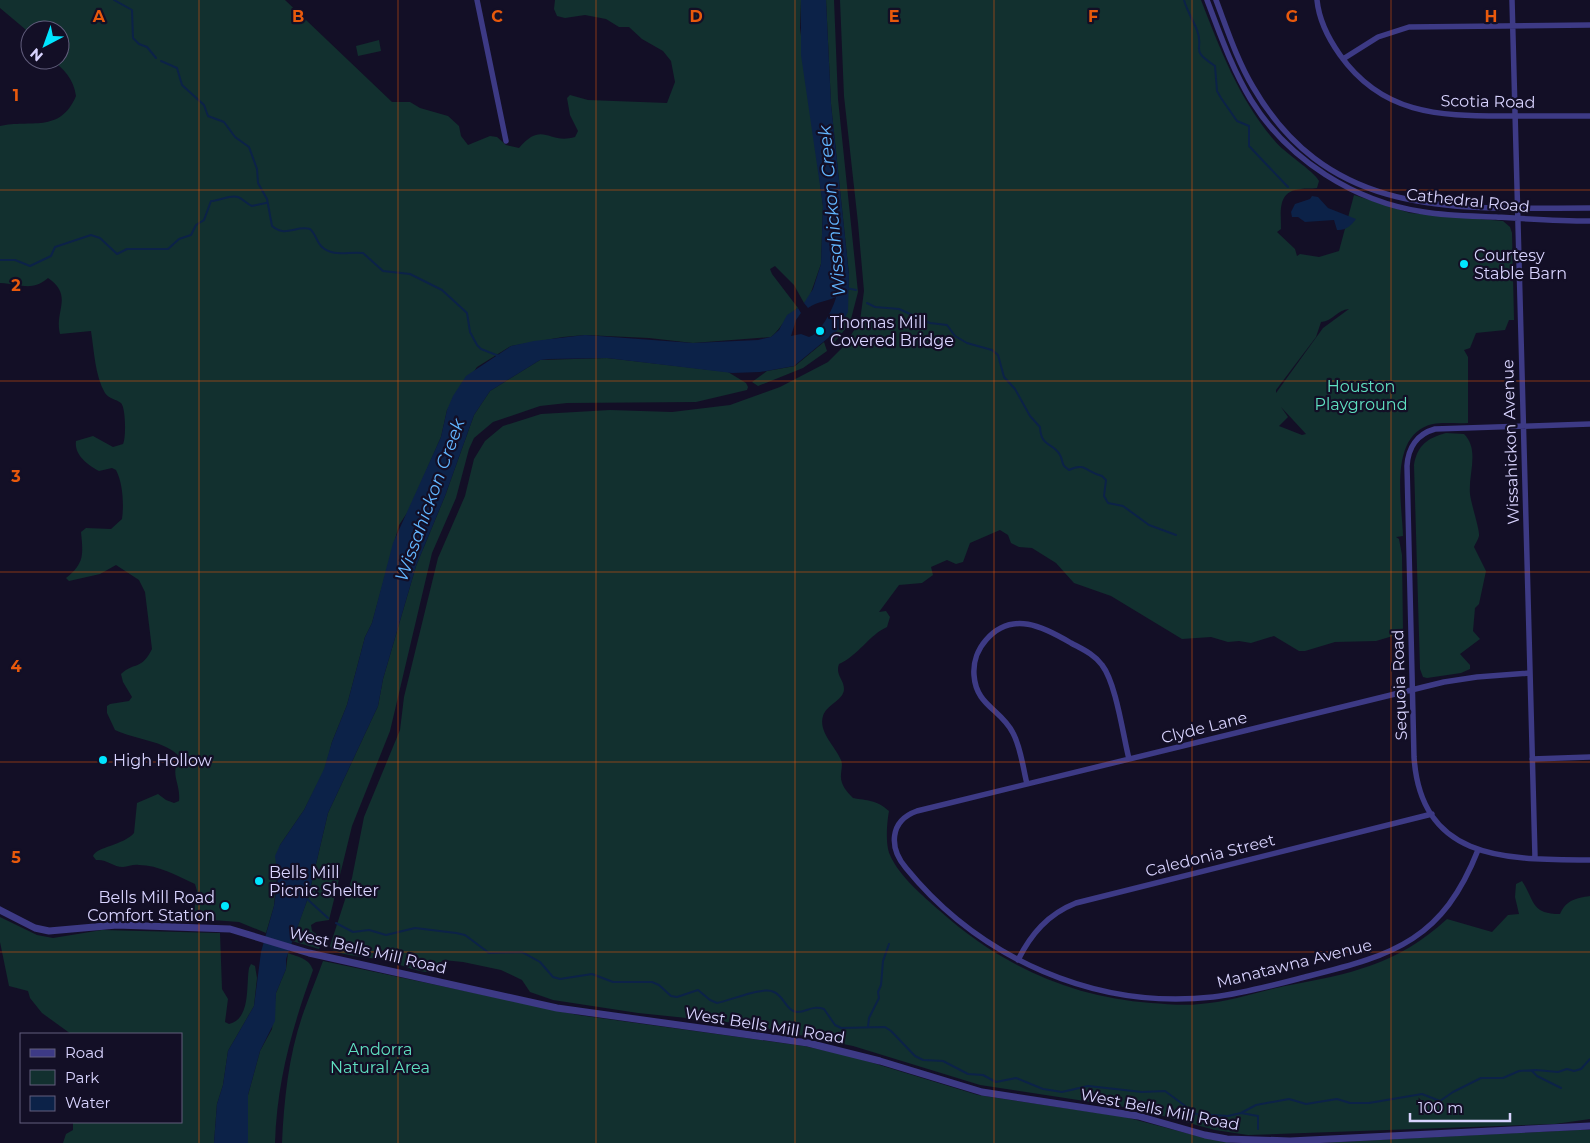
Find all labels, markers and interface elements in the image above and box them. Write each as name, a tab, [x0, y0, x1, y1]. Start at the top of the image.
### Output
text: A	[92, 7, 106, 26]
text: B	[292, 7, 304, 26]
text: C	[491, 7, 503, 26]
text: D	[689, 7, 703, 26]
text: E	[889, 7, 899, 26]
text: F	[1088, 7, 1098, 26]
text: G	[1286, 7, 1298, 26]
text: H	[1485, 7, 1497, 26]
north arrow	[20, 20, 70, 70]
text: N	[26, 44, 47, 65]
text: 1	[13, 86, 19, 105]
street label: Scotia Road	[1440, 91, 1536, 112]
water label: Wissahickon Creek	[813, 123, 850, 298]
street label: Cathedral Road	[1405, 185, 1531, 216]
place label: Courtesy Stable Barn	[1474, 246, 1567, 283]
marker: Courtesy Stable Barn	[1458, 258, 1470, 270]
text: 2	[11, 276, 21, 295]
place label: Thomas Mill Covered Bridge	[830, 313, 954, 350]
marker: Thomas Mill Covered Bridge	[814, 325, 826, 337]
street label: Wissahickon Avenue	[1498, 359, 1523, 525]
park label: Houston Playground	[1315, 377, 1407, 414]
water label: Wissahickon Creek	[390, 414, 470, 584]
text: 3	[10, 467, 21, 486]
street label: Sequoia Road	[1388, 629, 1411, 741]
text: 4	[10, 657, 22, 676]
street label: Clyde Lane	[1159, 708, 1249, 747]
place label: High Hollow	[113, 751, 212, 770]
marker: High Hollow	[97, 754, 109, 766]
street label: Caledonia Street	[1143, 830, 1277, 881]
text: 5	[11, 848, 21, 867]
place label: Bells Mill Picnic Shelter	[269, 863, 379, 900]
marker: Bells Mill Picnic Shelter	[253, 875, 265, 887]
place label: Bells Mill Road Comfort Station	[87, 888, 215, 925]
marker: Bells Mill Road Comfort Station	[219, 900, 231, 912]
street label: West Bells Mill Road	[287, 923, 449, 978]
street label: Manatawna Avenue	[1215, 935, 1374, 992]
street label: West Bells Mill Road	[684, 1003, 846, 1048]
legend	[20, 1033, 182, 1123]
park label: Andorra Natural Area	[330, 1040, 430, 1077]
text: Road	[65, 1043, 104, 1062]
text: Park	[65, 1068, 99, 1087]
street label: West Bells Mill Road	[1079, 1085, 1241, 1134]
scale bar	[1410, 1090, 1510, 1122]
text: Water	[65, 1093, 111, 1112]
text: 100 m	[1418, 1098, 1463, 1117]

